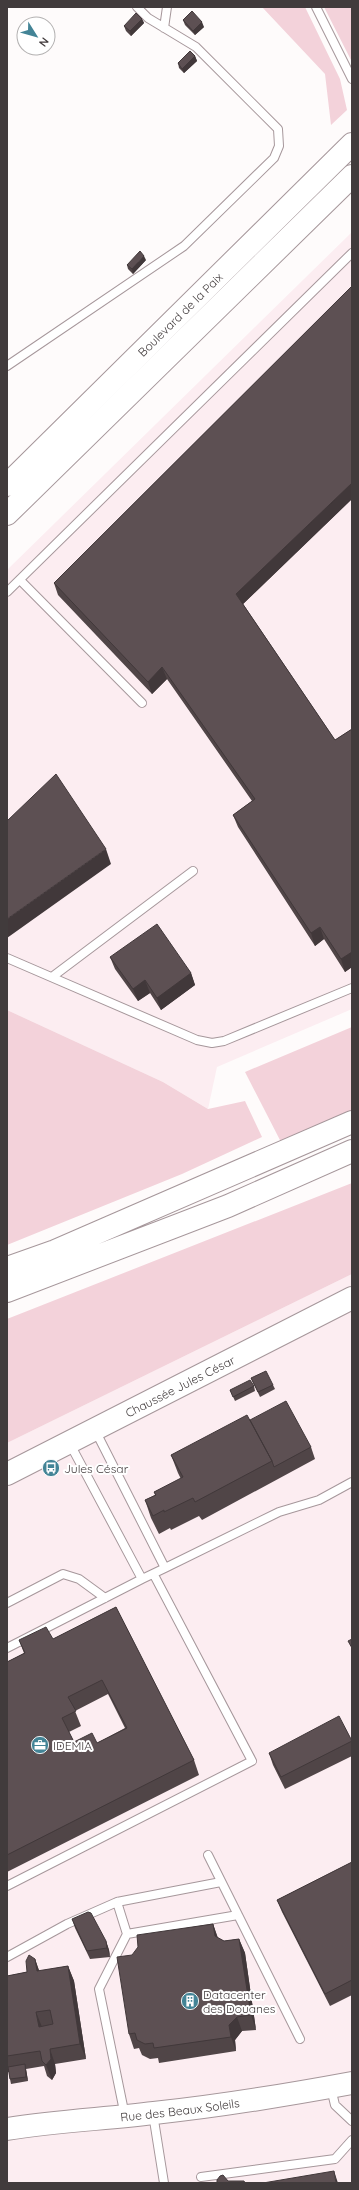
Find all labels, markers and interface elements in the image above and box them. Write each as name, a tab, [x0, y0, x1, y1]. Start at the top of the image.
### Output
north arrow	[16, 16, 56, 56]
text: N	[36, 35, 52, 49]
street label: Boulevard de la Paix	[134, 269, 225, 359]
street label: Chaussée Jules César	[122, 1351, 237, 1420]
bus stop icon: Jules César	[41, 1458, 61, 1478]
place label: Jules César	[64, 1461, 129, 1476]
office icon: IDEMIA	[30, 1735, 50, 1755]
place label: IDEMIA	[53, 1738, 92, 1753]
place label: Datacenter des Douanes	[203, 1987, 276, 2016]
building icon: Datacenter des Douanes	[180, 1991, 200, 2011]
street label: Rue des Beaux Soleils	[120, 2095, 241, 2124]

